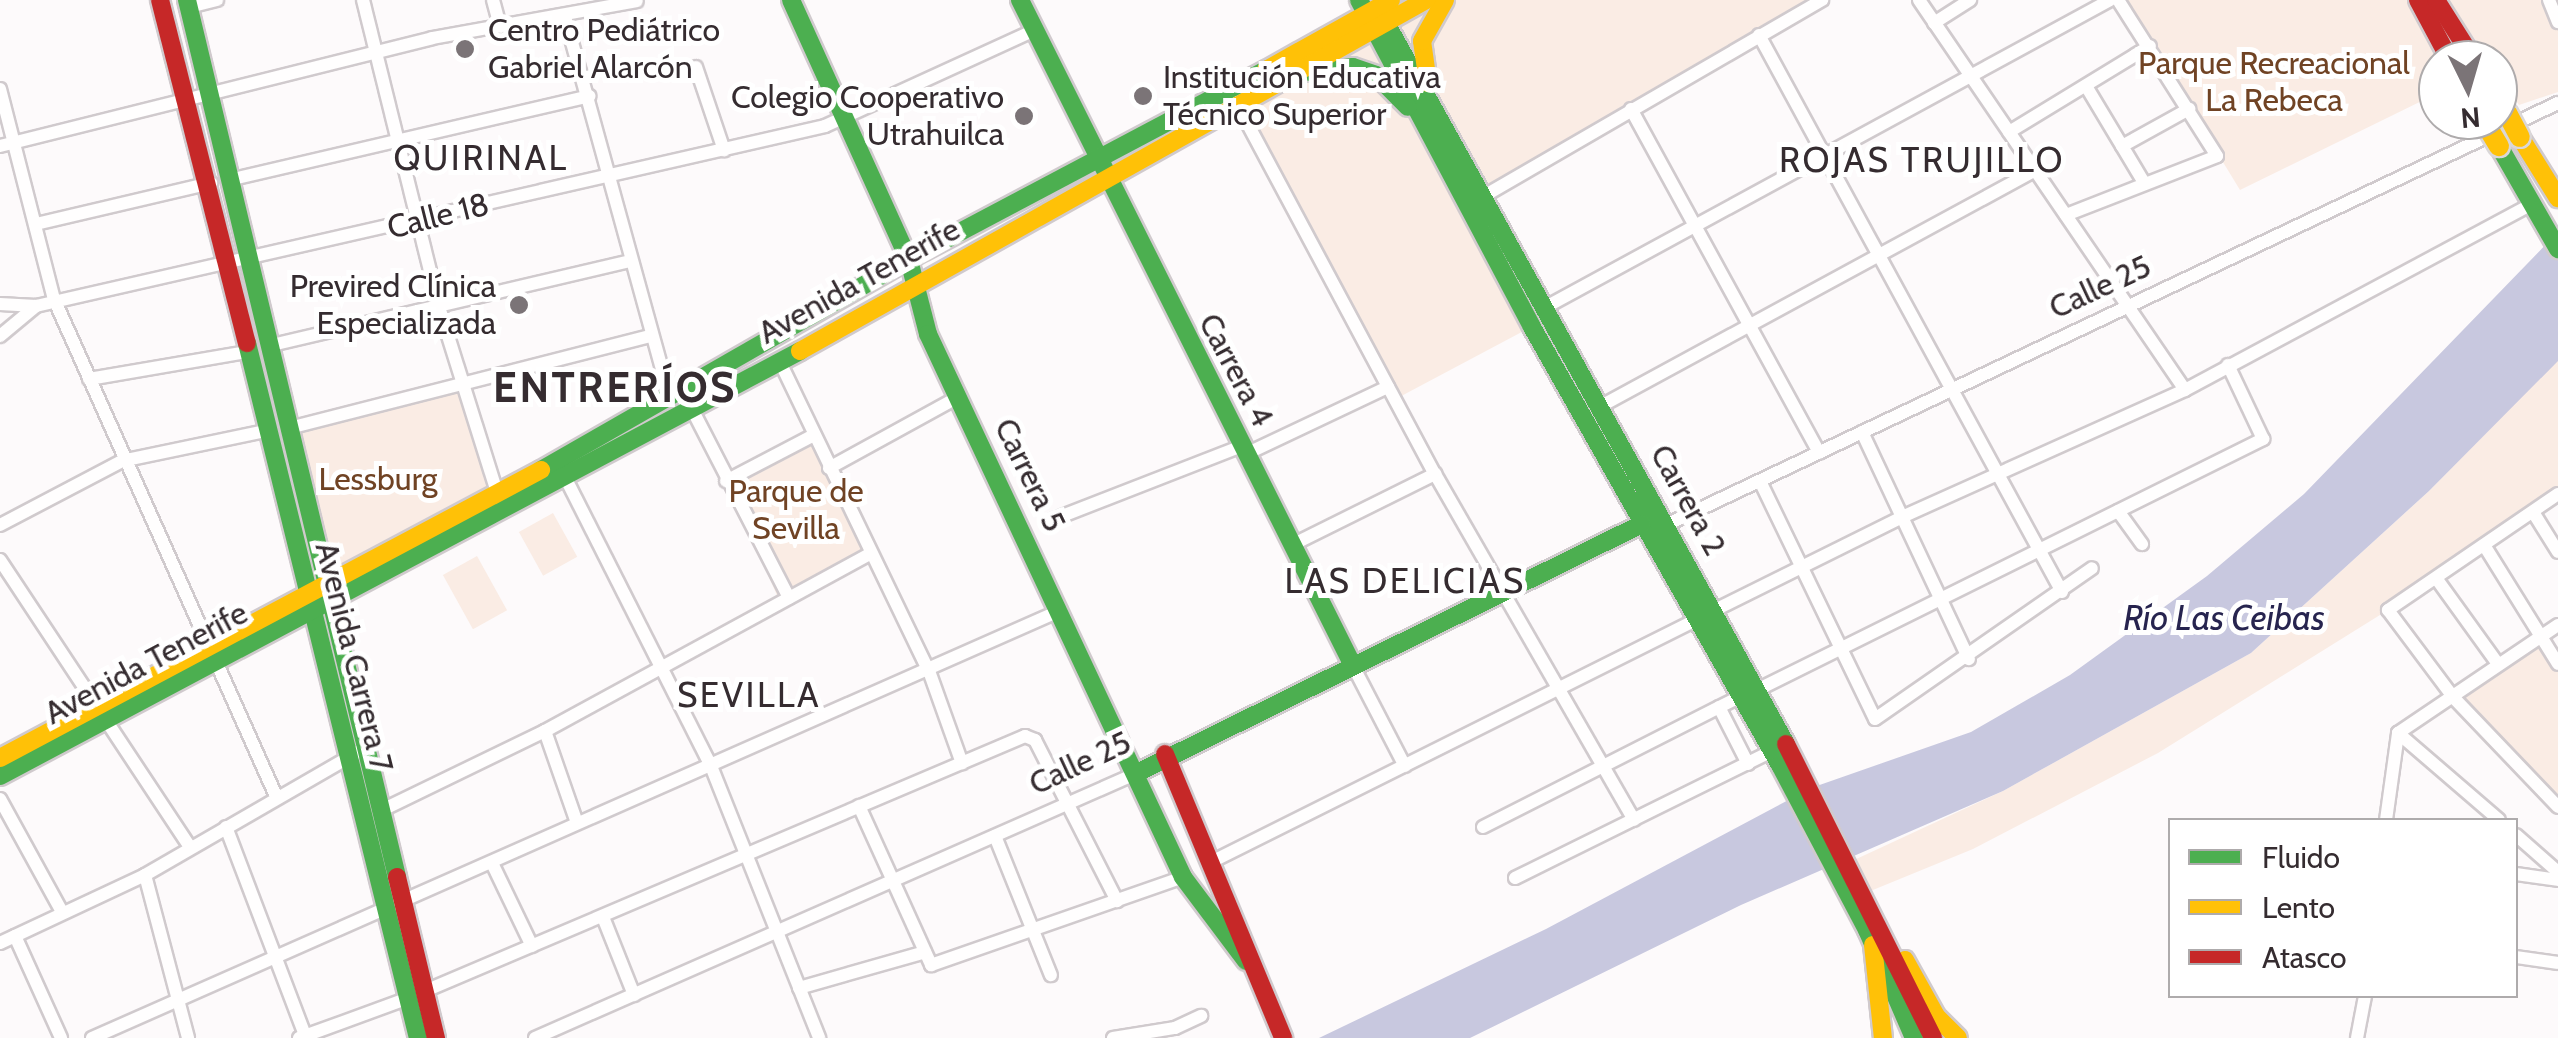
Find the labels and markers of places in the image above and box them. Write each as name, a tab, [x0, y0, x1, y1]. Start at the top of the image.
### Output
place label: Centro Pediátrico Gabriel Alarcón	[488, 12, 720, 87]
marker: Centro Pediátrico Gabriel Alarcón	[452, 36, 478, 62]
place label: Institución Educativa Técnico Superior	[1163, 59, 1441, 134]
place label: Colegio Cooperativo Utrahuilca	[731, 79, 1004, 154]
marker: Institución Educativa Técnico Superior	[1132, 85, 1154, 107]
marker: Colegio Cooperativo Utrahuilca	[1013, 105, 1035, 127]
place label: Previred Clínica Especializada	[290, 268, 496, 343]
marker: Previred Clínica Especializada	[506, 292, 532, 318]

